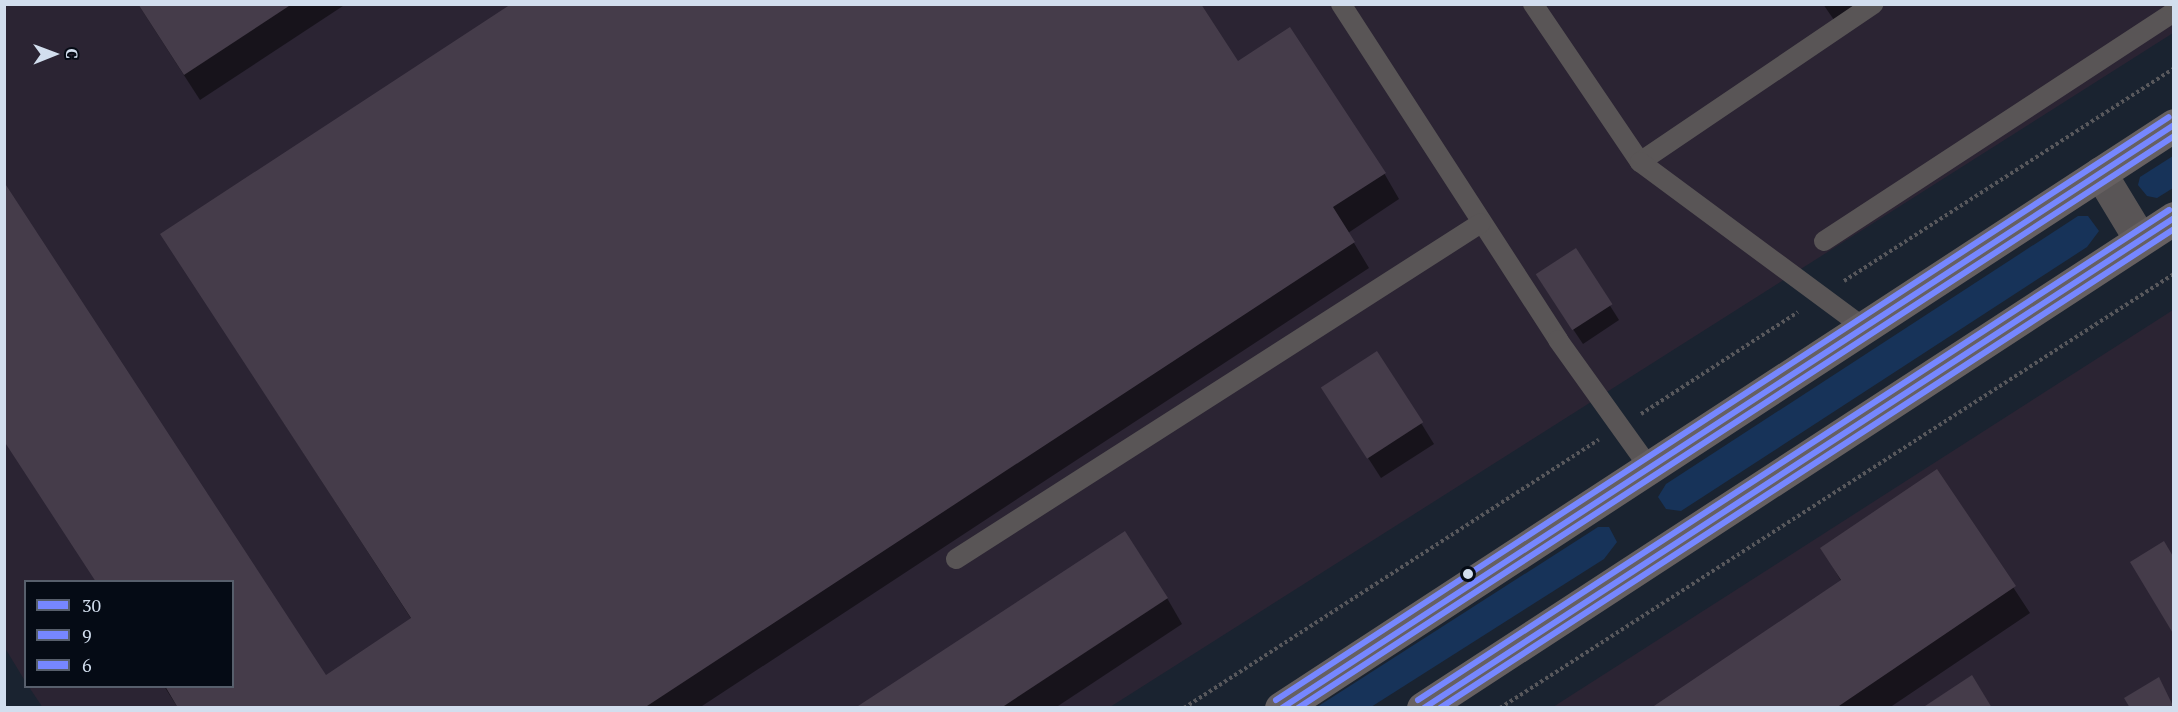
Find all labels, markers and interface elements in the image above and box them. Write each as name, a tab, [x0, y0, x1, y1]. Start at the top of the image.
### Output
north arrow	[24, 24, 84, 84]
text: С	[61, 48, 83, 59]
unlabelled marker	[1462, 568, 1474, 580]
legend	[24, 580, 234, 688]
text: 30	[82, 593, 101, 617]
text: 9	[82, 623, 92, 647]
text: 6	[82, 653, 92, 677]

